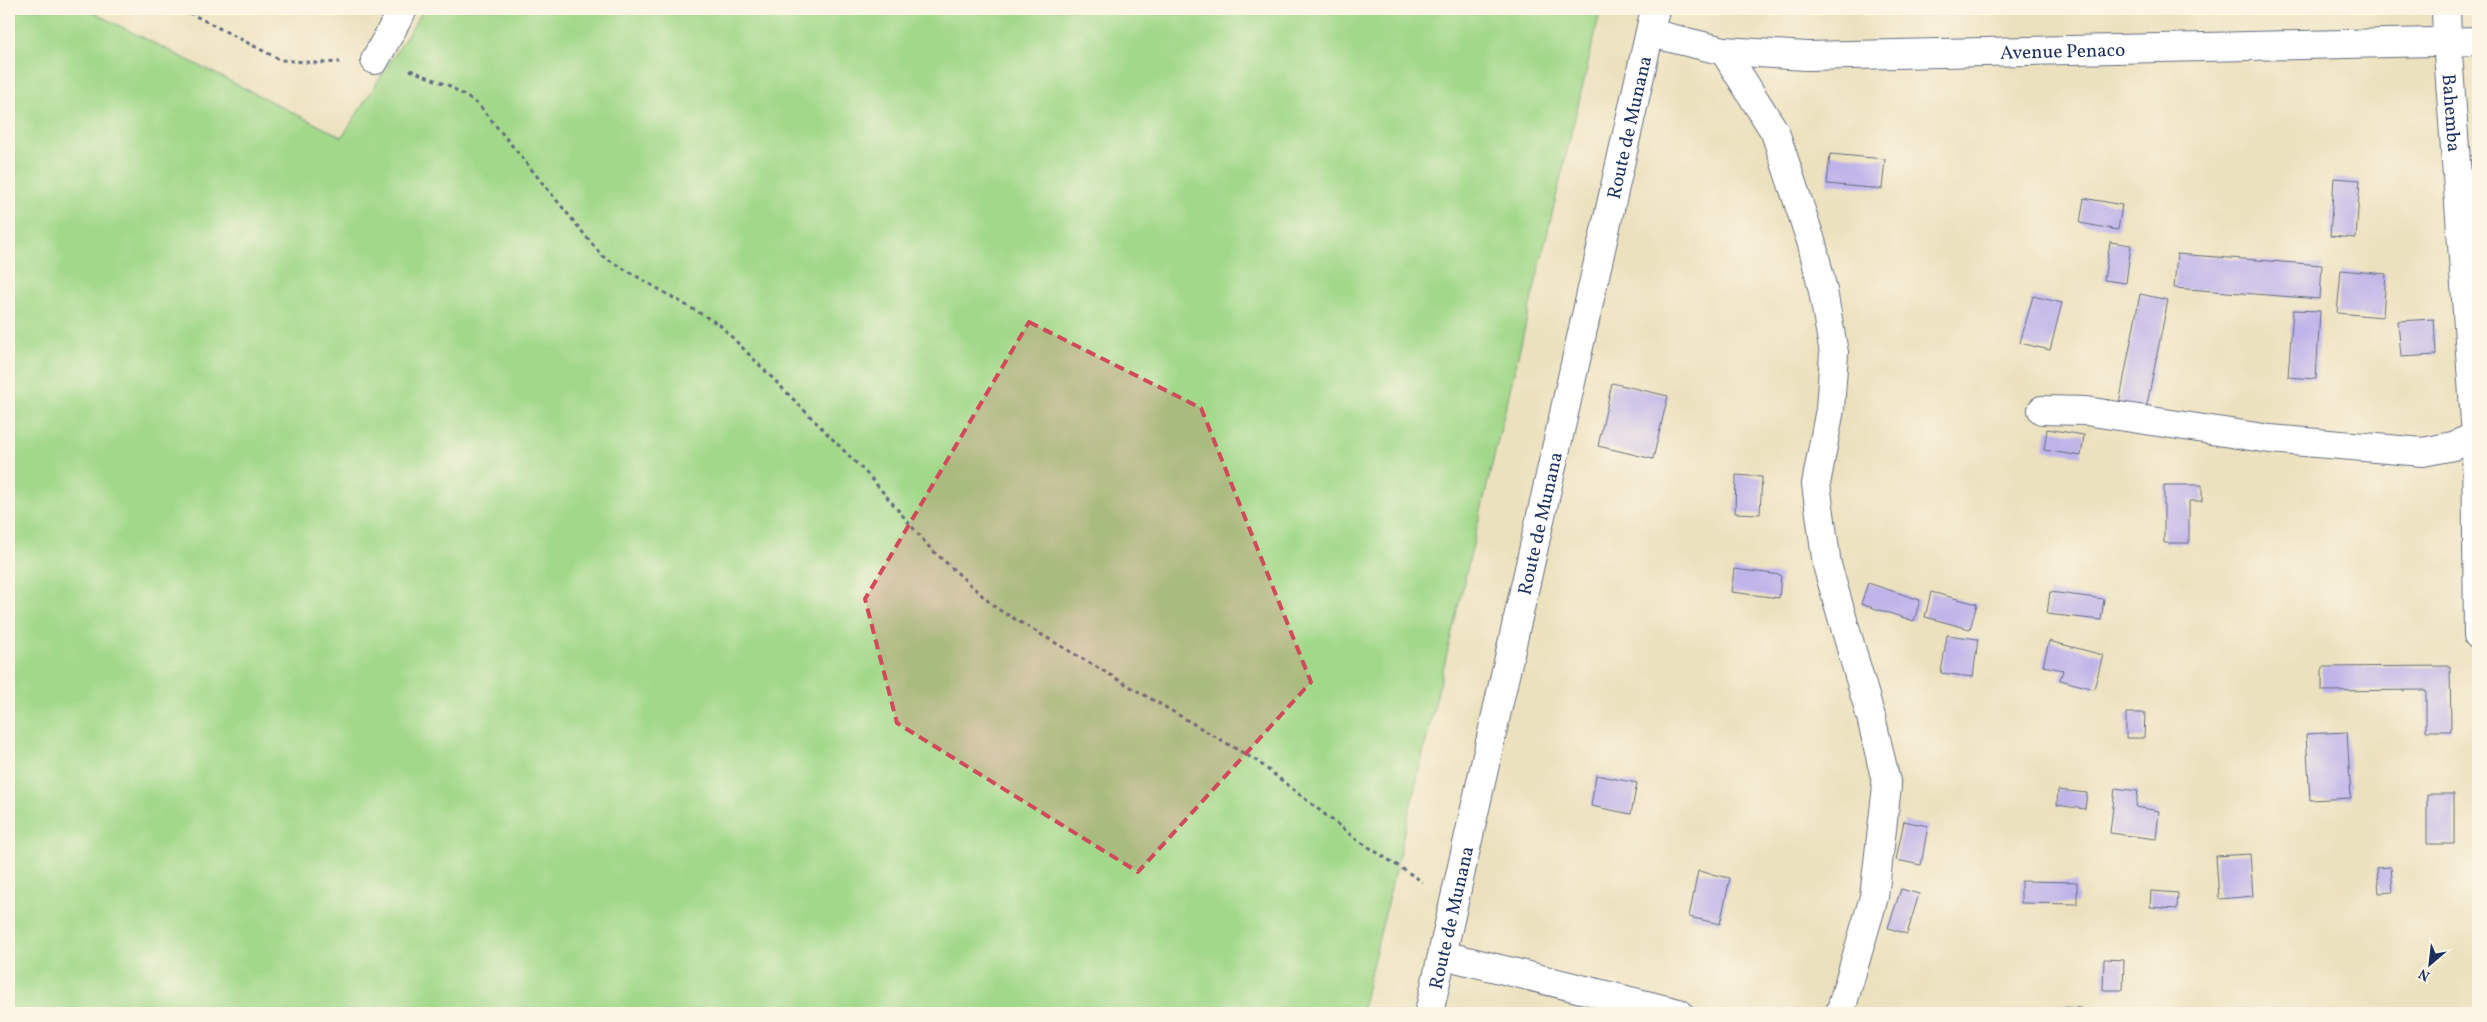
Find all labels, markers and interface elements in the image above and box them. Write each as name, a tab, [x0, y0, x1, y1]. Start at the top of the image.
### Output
street label: Avenue Penaco	[2000, 38, 2126, 67]
street label: Route de Munana	[1602, 54, 1659, 202]
street label: Bahemba	[2435, 73, 2466, 153]
street label: Route de Munana	[1512, 450, 1570, 598]
street label: Route de Munana	[1424, 844, 1481, 992]
north arrow	[2404, 940, 2454, 990]
text: N	[2416, 963, 2434, 985]

